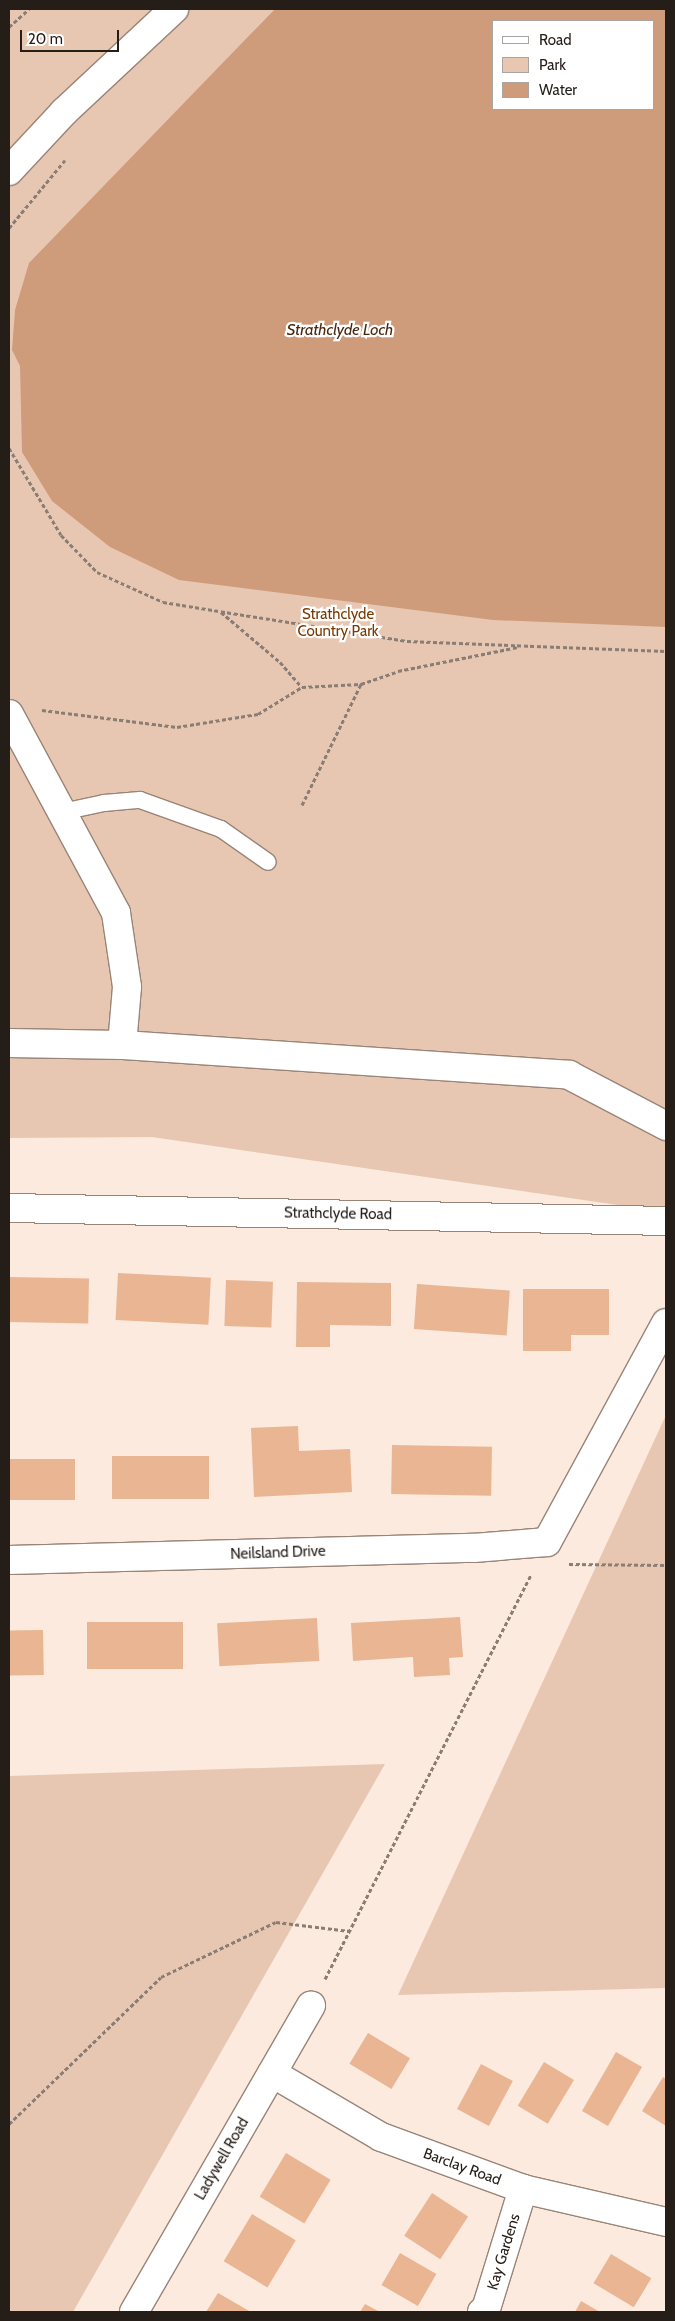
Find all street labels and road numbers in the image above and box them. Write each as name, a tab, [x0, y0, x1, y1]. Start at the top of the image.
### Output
street label: Strathclyde Road	[284, 1204, 392, 1224]
street label: Neilsland Drive	[230, 1542, 326, 1564]
street label: Ladywell Road	[191, 2115, 253, 2203]
street label: Barclay Road	[421, 2145, 503, 2189]
street label: Kay Gardens	[484, 2212, 524, 2292]

